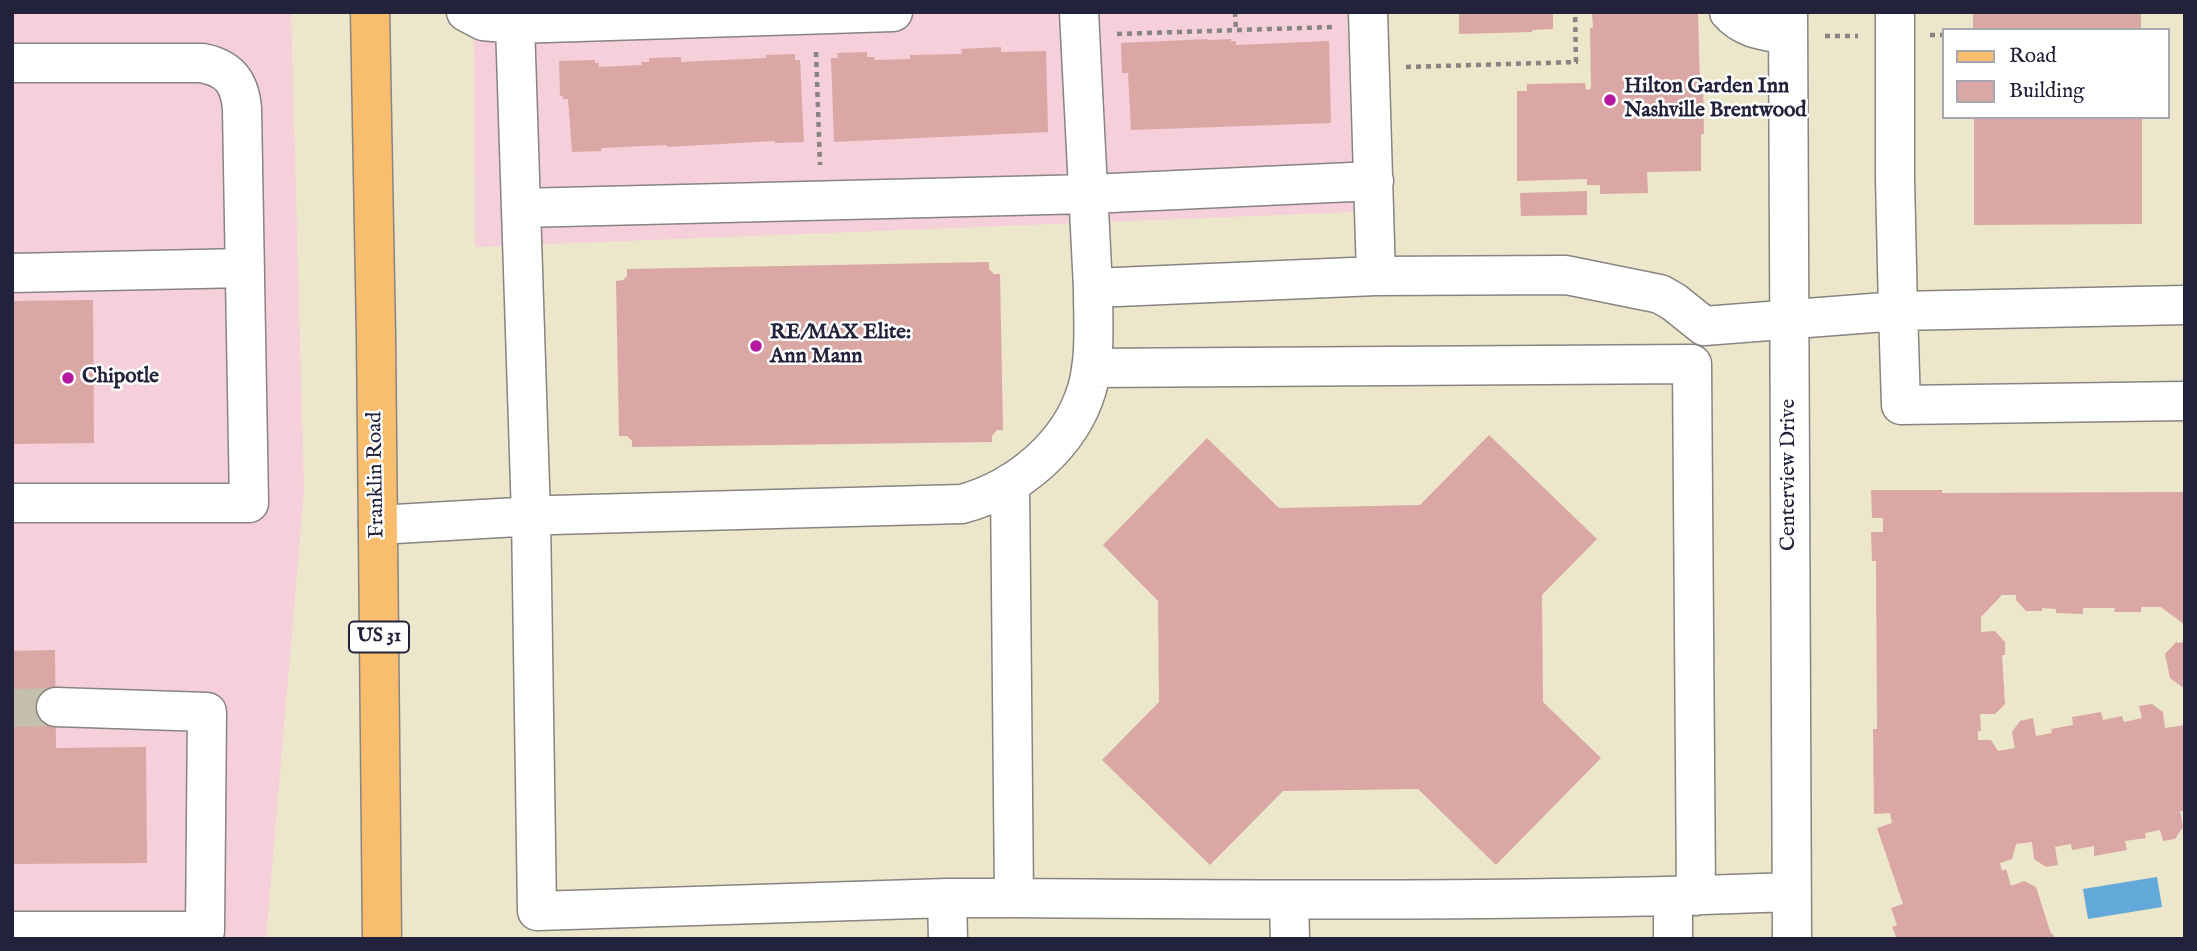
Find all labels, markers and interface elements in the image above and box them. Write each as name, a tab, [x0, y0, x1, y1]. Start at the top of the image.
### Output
legend	[1941, 28, 2169, 119]
text: Road	[2009, 43, 2056, 70]
place label: Hilton Garden Inn Nashville Brentwood	[1624, 75, 1807, 125]
text: Building	[2009, 78, 2084, 105]
marker: Hilton Garden Inn Nashville Brentwood	[1602, 92, 1618, 108]
place label: RE/MAX Elite: Ann Mann	[770, 321, 911, 371]
marker: RE/MAX Elite: Ann Mann	[748, 338, 764, 354]
place label: Chipotle	[82, 365, 159, 391]
marker: Chipotle	[60, 370, 76, 386]
street label: Centerview Drive	[1777, 399, 1803, 551]
street label: Franklin Road	[363, 411, 391, 539]
road number: US 31	[349, 622, 409, 652]

